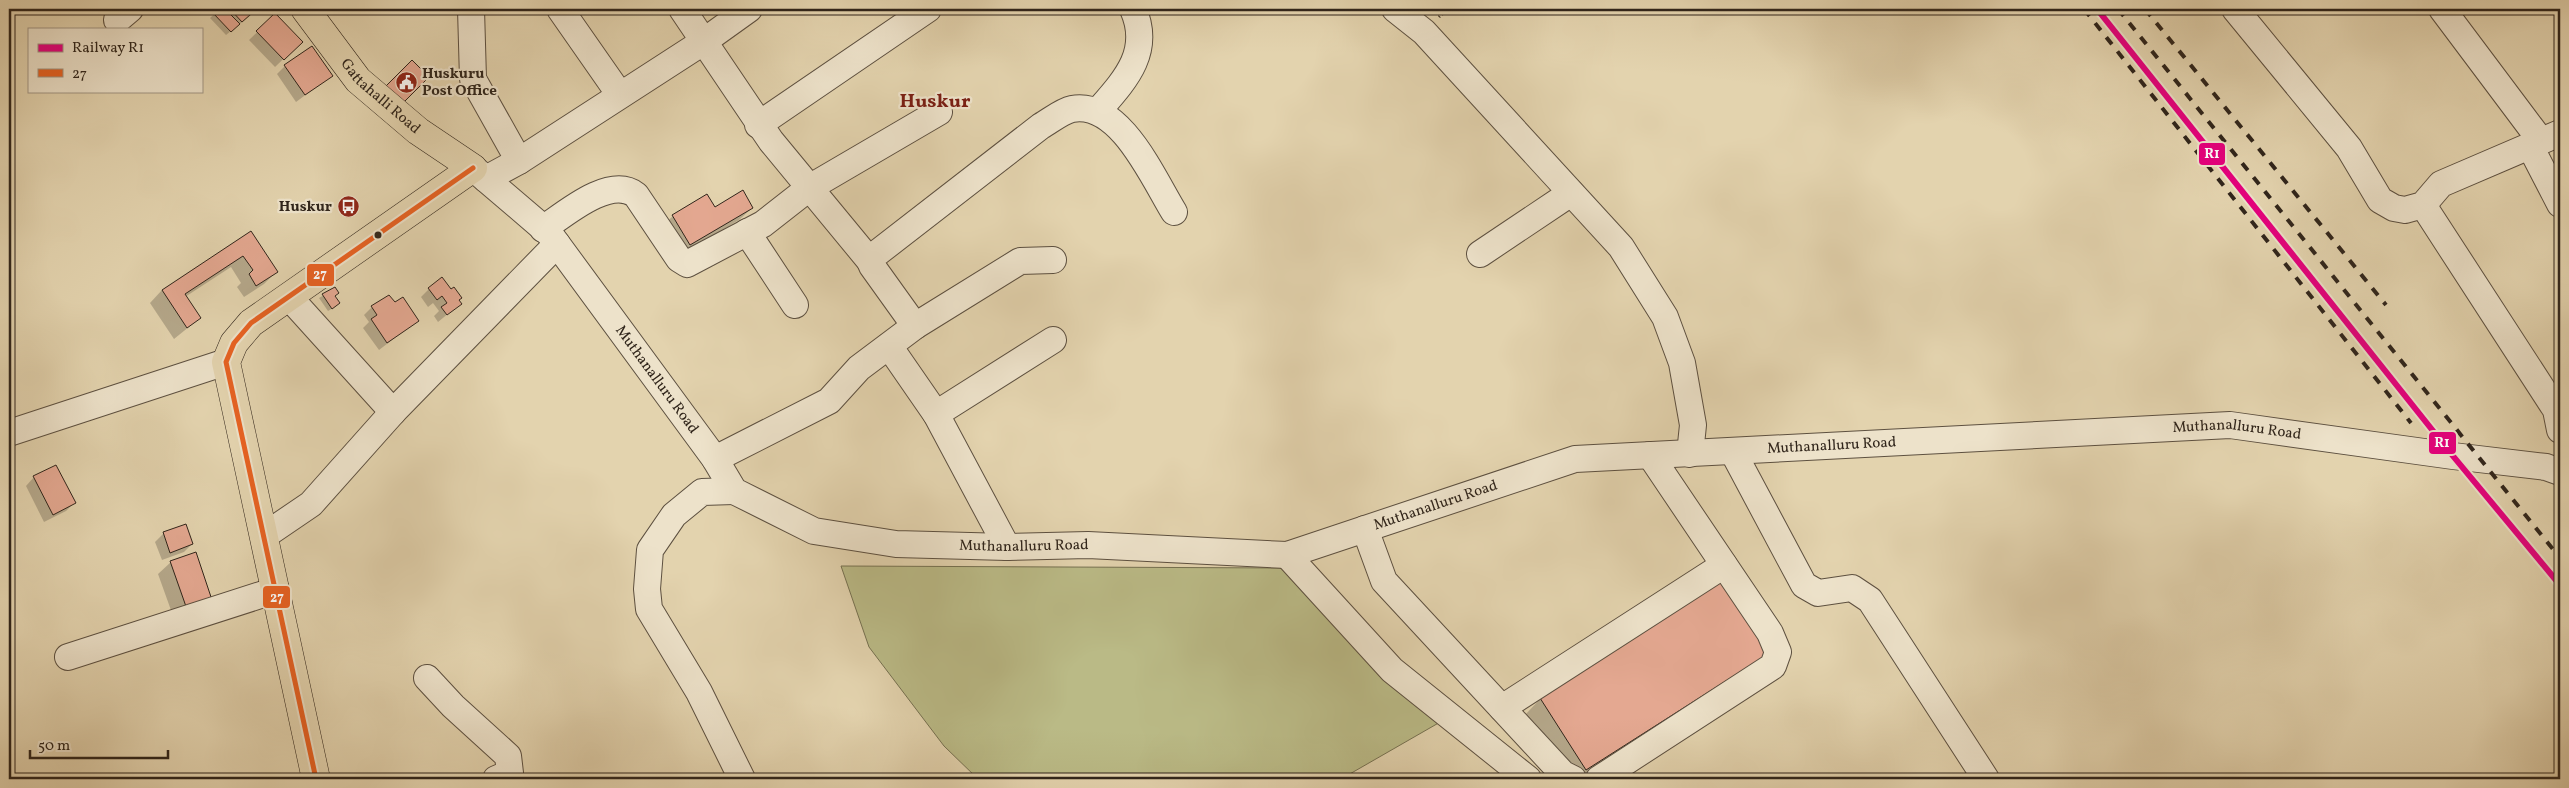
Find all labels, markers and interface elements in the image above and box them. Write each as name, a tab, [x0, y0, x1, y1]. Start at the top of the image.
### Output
legend	[28, 28, 202, 92]
text: Railway R1	[72, 38, 144, 59]
street label: Gattahalli Road	[335, 54, 425, 139]
text: 27	[72, 64, 87, 85]
place label: Huskuru Post Office	[422, 64, 497, 102]
public building icon: Huskuru Post Office	[394, 71, 418, 95]
district label: Huskur	[900, 88, 971, 116]
line badge: R1	[2198, 142, 2226, 166]
text: R1	[2204, 145, 2220, 164]
bus stop icon: Huskur	[336, 195, 360, 219]
place label: Huskur	[279, 197, 332, 218]
unlabelled marker	[373, 230, 383, 240]
line badge: 27	[306, 263, 335, 287]
text: 27	[313, 266, 327, 285]
street label: Muthanalluru Road	[610, 321, 704, 438]
street label: Muthanalluru Road	[2172, 414, 2303, 445]
line badge: R1	[2428, 431, 2457, 455]
street label: Muthanalluru Road	[1766, 432, 1897, 460]
text: R1	[2434, 434, 2450, 453]
street label: Muthanalluru Road	[1371, 475, 1500, 536]
street label: Muthanalluru Road	[959, 534, 1089, 558]
line badge: 27	[262, 585, 291, 609]
text: 27	[270, 589, 284, 608]
scale bar	[30, 728, 168, 760]
text: 50 m	[38, 736, 70, 757]

